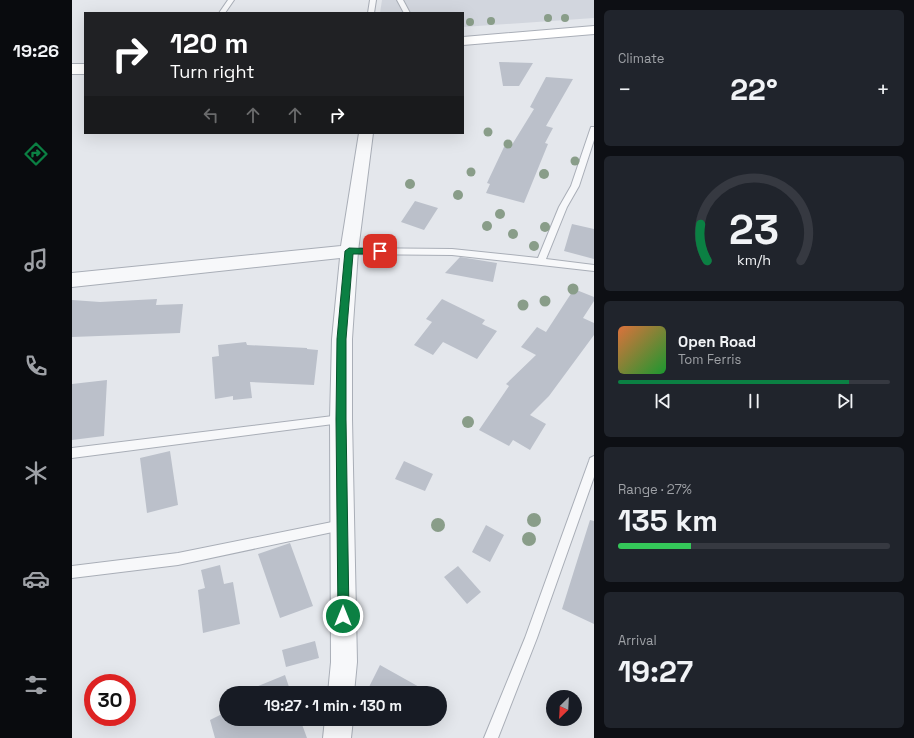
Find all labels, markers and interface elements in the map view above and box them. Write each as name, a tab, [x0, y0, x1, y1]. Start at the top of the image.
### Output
text: 120 m	[170, 25, 248, 61]
icon: right	[104, 28, 156, 80]
text: 19:26	[13, 39, 59, 62]
text: Climate	[618, 50, 664, 67]
text: Turn right	[170, 60, 254, 83]
text: 22°	[730, 70, 778, 109]
text: −	[618, 75, 632, 103]
text: +	[876, 75, 890, 103]
icon: left	[200, 104, 222, 126]
icon: ahead	[242, 104, 264, 126]
icon: ahead	[284, 104, 306, 126]
icon: right	[326, 104, 348, 126]
icon: directions	[22, 140, 50, 168]
text: 23	[729, 203, 779, 256]
pin	[363, 234, 397, 268]
icon: arrive	[369, 240, 391, 262]
icon: music	[22, 246, 50, 274]
text: km/h	[737, 251, 771, 269]
text: Open Road	[678, 332, 756, 351]
text: Tom Ferris	[678, 351, 741, 368]
icon: phone	[22, 352, 50, 380]
icon: previous	[652, 390, 674, 412]
icon: pause	[743, 390, 765, 412]
icon: next	[834, 390, 856, 412]
icon: climate	[22, 459, 50, 487]
text: Range · 27%	[618, 481, 692, 498]
text: 135 km	[618, 501, 718, 540]
icon: car	[22, 565, 50, 593]
position arrow	[322, 595, 364, 637]
text: Arrival	[618, 632, 657, 649]
text: 19:27	[618, 652, 693, 691]
icon: filters	[22, 671, 50, 699]
speed limit sign: 30	[84, 674, 136, 726]
north arrow	[546, 690, 582, 726]
map controls	[546, 690, 582, 726]
text: 19:27 · 1 min · 130 m	[264, 696, 402, 715]

